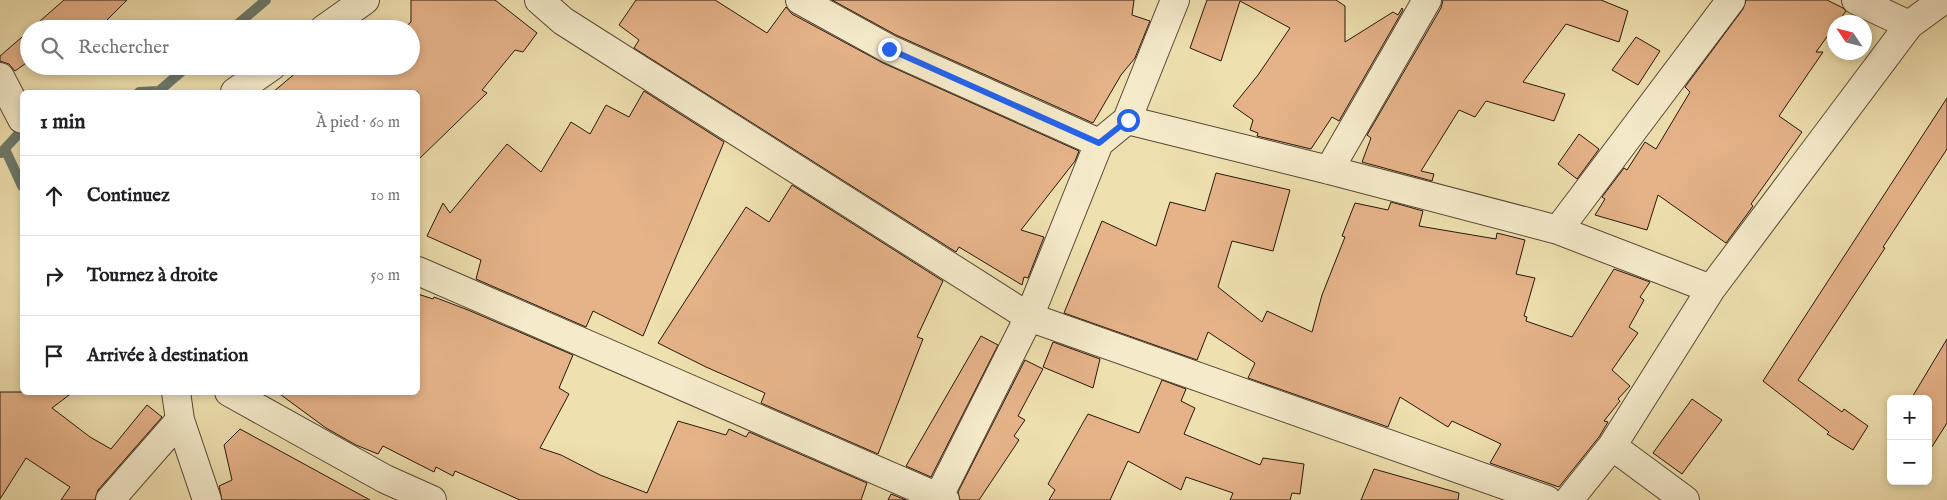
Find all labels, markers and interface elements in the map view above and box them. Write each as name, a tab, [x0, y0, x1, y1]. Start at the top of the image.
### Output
north arrow	[1827, 15, 1872, 60]
search box	[20, 20, 420, 75]
icon: search	[38, 34, 66, 62]
text: Rechercher	[78, 36, 169, 60]
route end	[878, 38, 901, 61]
text: 1 min	[40, 109, 85, 136]
route start	[1117, 109, 1140, 132]
text: À pied · 60 m	[316, 113, 400, 133]
icon: ahead	[40, 182, 68, 210]
text: Continuez	[87, 184, 170, 208]
text: 10 m	[370, 186, 400, 206]
icon: right	[40, 262, 68, 290]
text: Tournez à droite	[87, 264, 218, 288]
text: 50 m	[371, 266, 400, 286]
icon: arrive	[40, 342, 68, 370]
text: Arrivée à destination	[87, 344, 248, 368]
map controls	[1887, 395, 1932, 485]
button: +	[1887, 395, 1932, 440]
button: −	[1887, 440, 1932, 485]

